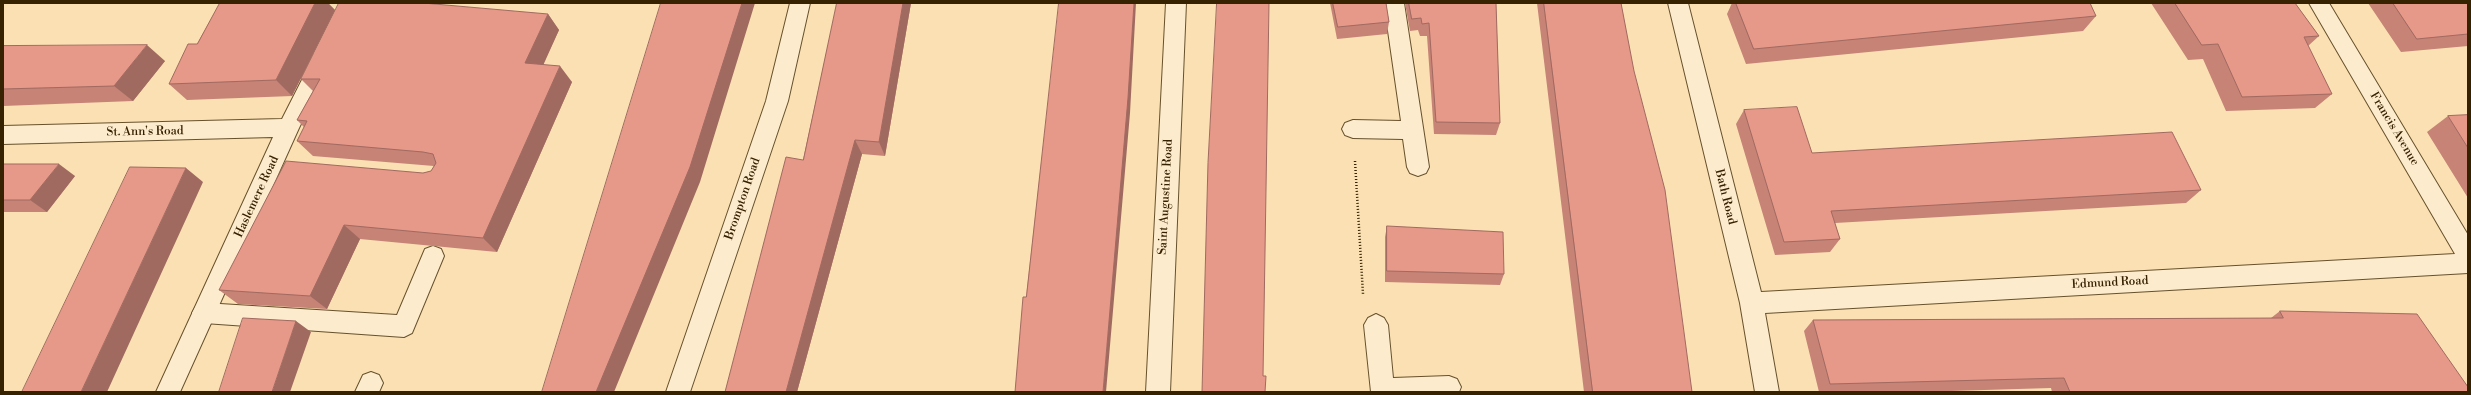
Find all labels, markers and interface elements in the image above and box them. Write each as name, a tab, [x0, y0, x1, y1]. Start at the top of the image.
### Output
street label: Francis Avenue	[2366, 90, 2422, 168]
street label: St. Ann's Road	[106, 124, 184, 140]
street label: Saint Augustine Road	[1156, 139, 1176, 255]
street label: Haslemere Road	[232, 154, 282, 240]
street label: Brompton Road	[722, 156, 764, 242]
street label: Bath Road	[1711, 168, 1739, 226]
street label: Edmund Road	[2071, 274, 2149, 292]

